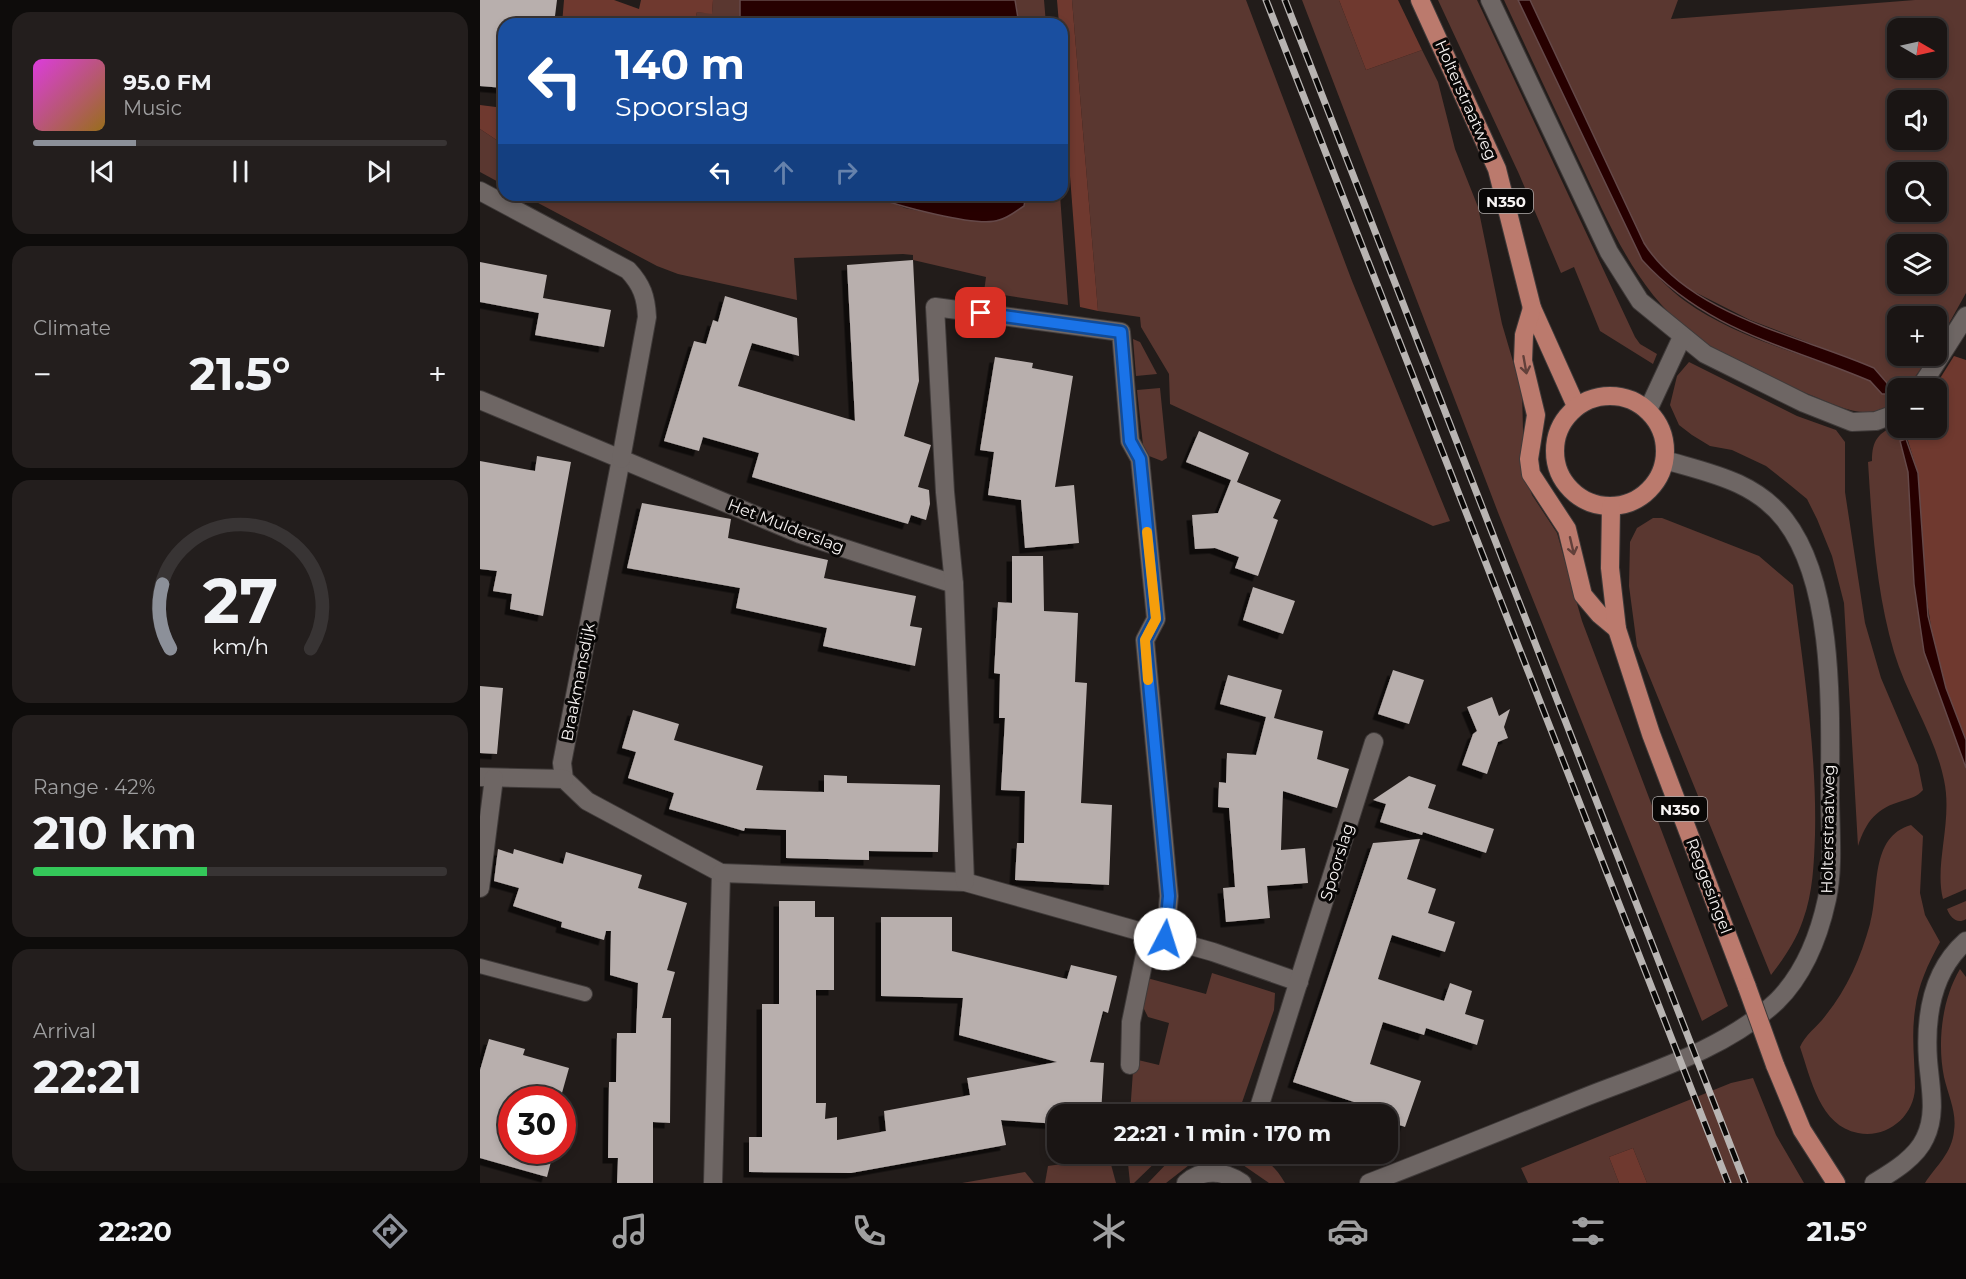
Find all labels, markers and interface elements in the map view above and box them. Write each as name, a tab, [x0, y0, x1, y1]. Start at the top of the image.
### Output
north arrow	[1887, 18, 1947, 78]
map controls	[1887, 18, 1947, 438]
street label: Holterstraatweg	[1431, 37, 1501, 163]
text: 140 m	[615, 38, 745, 90]
icon: left	[516, 42, 594, 120]
text: 95.0 FM	[123, 69, 212, 96]
text: Spoorslag	[615, 90, 749, 123]
button: sound	[1887, 90, 1947, 150]
text: Music	[123, 96, 182, 120]
icon: previous	[86, 155, 119, 188]
icon: pause	[224, 155, 257, 188]
icon: next	[362, 155, 395, 188]
icon: left	[704, 156, 737, 189]
icon: ahead	[767, 156, 800, 189]
icon: right	[830, 156, 863, 189]
button: search	[1887, 162, 1947, 222]
road number: N350	[1479, 189, 1533, 213]
button: layers	[1887, 234, 1947, 294]
pin	[955, 287, 1006, 338]
icon: arrive	[964, 296, 997, 329]
button: +	[1887, 306, 1947, 366]
text: Climate	[33, 316, 111, 340]
text: 21.5°	[189, 346, 291, 401]
text: −	[33, 354, 52, 394]
text: +	[428, 354, 447, 394]
one-way arrow	[1520, 355, 1531, 374]
button: −	[1887, 378, 1947, 438]
street label: Het Mulderslag	[725, 495, 847, 557]
one-way arrow	[1567, 536, 1578, 555]
text: 27	[202, 563, 278, 639]
street label: Braakmansdijk	[557, 621, 599, 743]
text: km/h	[211, 633, 269, 659]
street label: Holterstraatweg	[1817, 764, 1839, 894]
text: Range · 42%	[33, 775, 155, 799]
road number: N350	[1653, 797, 1707, 821]
text: 210 km	[33, 805, 197, 860]
street label: Spoorslag	[1316, 821, 1358, 903]
street label: Reggesingel	[1682, 836, 1736, 936]
position arrow	[1133, 907, 1197, 971]
text: Arrival	[33, 1019, 96, 1043]
text: 22:21	[33, 1049, 142, 1104]
speed limit sign: 30	[498, 1086, 576, 1164]
text: 22:21 · 1 min · 170 m	[1114, 1120, 1331, 1147]
icon: directions	[369, 1210, 411, 1252]
icon: music	[609, 1210, 651, 1252]
icon: phone	[848, 1210, 890, 1252]
icon: climate	[1088, 1210, 1130, 1252]
icon: car	[1327, 1210, 1369, 1252]
icon: filters	[1567, 1210, 1609, 1252]
text: 22:20	[99, 1215, 172, 1248]
text: 21.5°	[1806, 1215, 1867, 1248]

